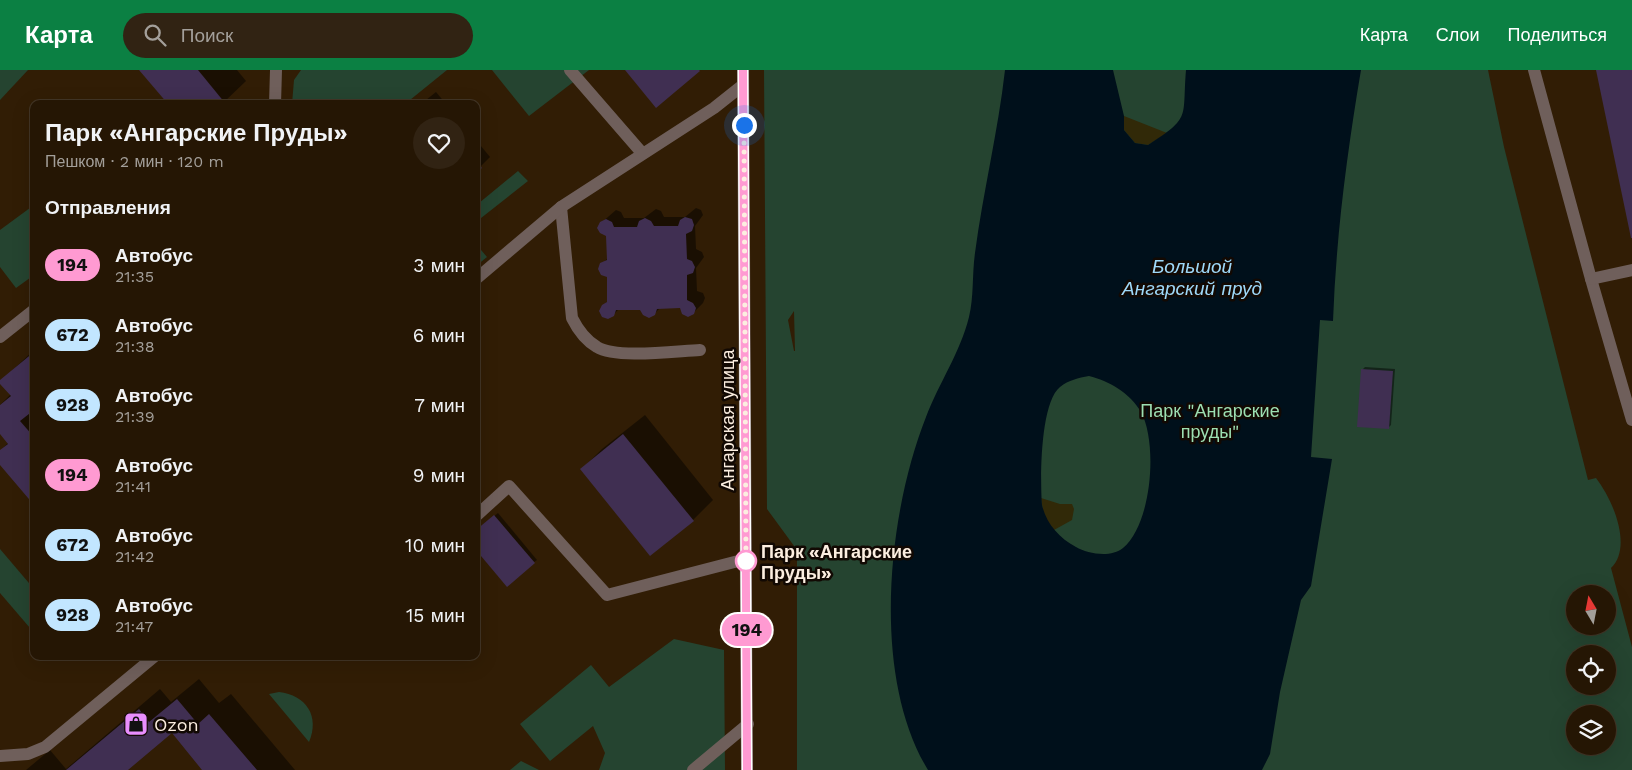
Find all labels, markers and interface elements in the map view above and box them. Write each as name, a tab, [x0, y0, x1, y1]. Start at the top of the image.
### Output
search box	[123, 13, 473, 58]
text: Карта	[25, 21, 93, 49]
icon: search	[141, 21, 169, 49]
text: Поиск	[181, 24, 233, 47]
text: Карта	[1360, 24, 1408, 45]
text: Слои	[1436, 24, 1480, 45]
text: Поделиться	[1508, 24, 1607, 45]
your location	[732, 113, 757, 138]
button: heart	[413, 117, 465, 169]
text: Парк «Ангарские Пруды»	[45, 119, 347, 147]
text: Пешком · 2 мин · 120 m	[45, 152, 224, 171]
text: Отправления	[45, 196, 171, 219]
text: Автобус	[115, 244, 193, 267]
text: 194	[57, 254, 88, 275]
text: 3 мин	[413, 254, 465, 277]
water label: Большой Ангарский пруд	[1121, 255, 1262, 300]
text: 21:35	[115, 267, 154, 286]
text: Автобус	[115, 314, 193, 337]
text: 672	[56, 324, 89, 345]
text: 6 мин	[413, 324, 465, 347]
text: 21:38	[115, 337, 155, 356]
street label: Ангарская улица	[717, 349, 738, 490]
text: Автобус	[115, 384, 193, 407]
text: 928	[56, 394, 89, 415]
text: 7 мин	[414, 394, 465, 417]
park label: Парк "Ангарские пруды"	[1140, 400, 1280, 442]
text: 21:39	[115, 407, 155, 426]
text: Автобус	[115, 454, 193, 477]
text: 194	[57, 464, 88, 485]
text: 9 мин	[413, 464, 465, 487]
text: 21:41	[115, 477, 151, 496]
text: Автобус	[115, 524, 193, 547]
text: 672	[56, 534, 89, 555]
text: 10 мин	[405, 534, 465, 557]
place label: Парк «Ангарские Пруды»	[761, 541, 912, 583]
text: 21:42	[115, 547, 154, 566]
marker: Парк «Ангарские Пруды»	[735, 550, 757, 572]
north arrow	[1566, 585, 1616, 635]
map controls	[1566, 585, 1616, 755]
text: Автобус	[115, 594, 193, 617]
text: 928	[56, 604, 89, 625]
text: 15 мин	[406, 604, 465, 627]
line badge: 194	[718, 614, 776, 646]
text: 21:47	[115, 617, 153, 636]
text: 194	[732, 619, 762, 640]
button: locate	[1566, 645, 1616, 695]
button: layers	[1566, 705, 1616, 755]
shop icon: Ozon	[123, 711, 149, 737]
place label: Ozon	[154, 714, 199, 735]

